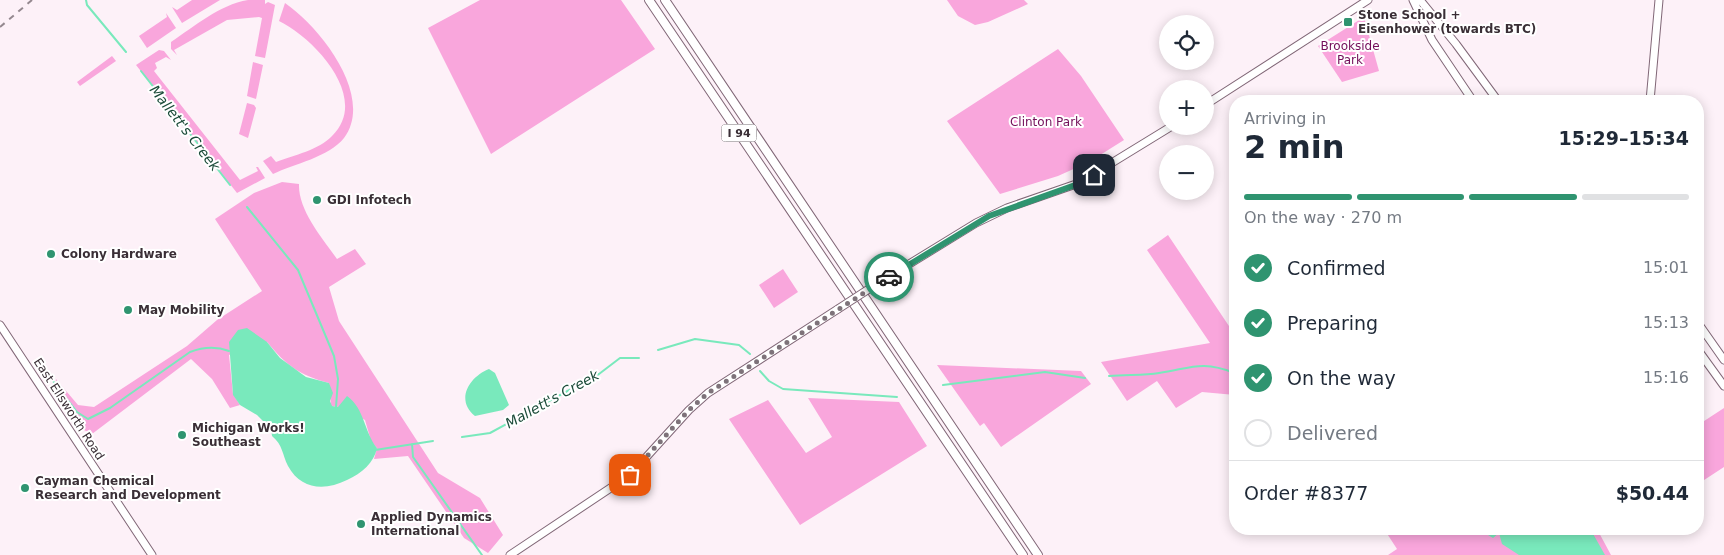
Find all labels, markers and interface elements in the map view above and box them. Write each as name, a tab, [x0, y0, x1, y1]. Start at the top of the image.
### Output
place label: Stone School + Eisenhower (towards BTC)	[1358, 8, 1536, 36]
map controls	[1159, 15, 1214, 200]
button: locate	[1159, 15, 1214, 70]
marker: Stone School + Eisenhower (towards BTC)	[1342, 16, 1354, 28]
park label: Brookside Park	[1320, 39, 1380, 67]
button: +	[1159, 80, 1214, 135]
water label: Mallett's Creek	[147, 82, 224, 175]
text: Arriving in	[1244, 109, 1326, 128]
park label: Clinton Park	[1010, 115, 1082, 129]
road number: I 94	[722, 125, 756, 142]
text: 15:29–15:34	[1559, 127, 1689, 149]
text: 2 min	[1244, 128, 1345, 166]
button: −	[1159, 145, 1214, 200]
pin	[1073, 154, 1115, 196]
icon: home	[1080, 161, 1108, 189]
place label: GDI Infotech	[327, 193, 411, 207]
marker: GDI Infotech	[311, 194, 323, 206]
text: On the way · 270 m	[1244, 208, 1402, 227]
place label: Colony Hardware	[61, 247, 177, 261]
marker: Colony Hardware	[45, 248, 57, 260]
courier	[864, 252, 914, 302]
icon: check	[1244, 254, 1272, 282]
text: Confirmed	[1287, 257, 1386, 279]
text: 15:01	[1643, 258, 1689, 277]
icon: car	[875, 263, 903, 291]
place label: May Mobility	[138, 303, 225, 317]
marker: May Mobility	[122, 304, 134, 316]
icon: check	[1244, 309, 1272, 337]
text: Preparing	[1287, 312, 1378, 334]
text: 15:13	[1643, 313, 1689, 332]
street label: East Ellsworth Road	[31, 355, 107, 463]
icon: check	[1244, 364, 1272, 392]
water label: Mallett's Creek	[502, 366, 602, 431]
text: On the way	[1287, 367, 1396, 389]
text: 15:16	[1643, 368, 1689, 387]
place label: Michigan Works! Southeast	[192, 421, 305, 449]
text: Delivered	[1287, 422, 1378, 444]
marker: Michigan Works! Southeast	[176, 429, 188, 441]
pin	[609, 454, 651, 496]
icon: bag	[616, 461, 644, 489]
place label: Cayman Chemical Research and Development	[35, 474, 221, 502]
marker: Cayman Chemical Research and Development	[19, 482, 31, 494]
text: Order #8377	[1244, 482, 1368, 504]
text: $50.44	[1616, 482, 1689, 504]
place label: Applied Dynamics International	[371, 510, 492, 538]
marker: Applied Dynamics International	[355, 518, 367, 530]

